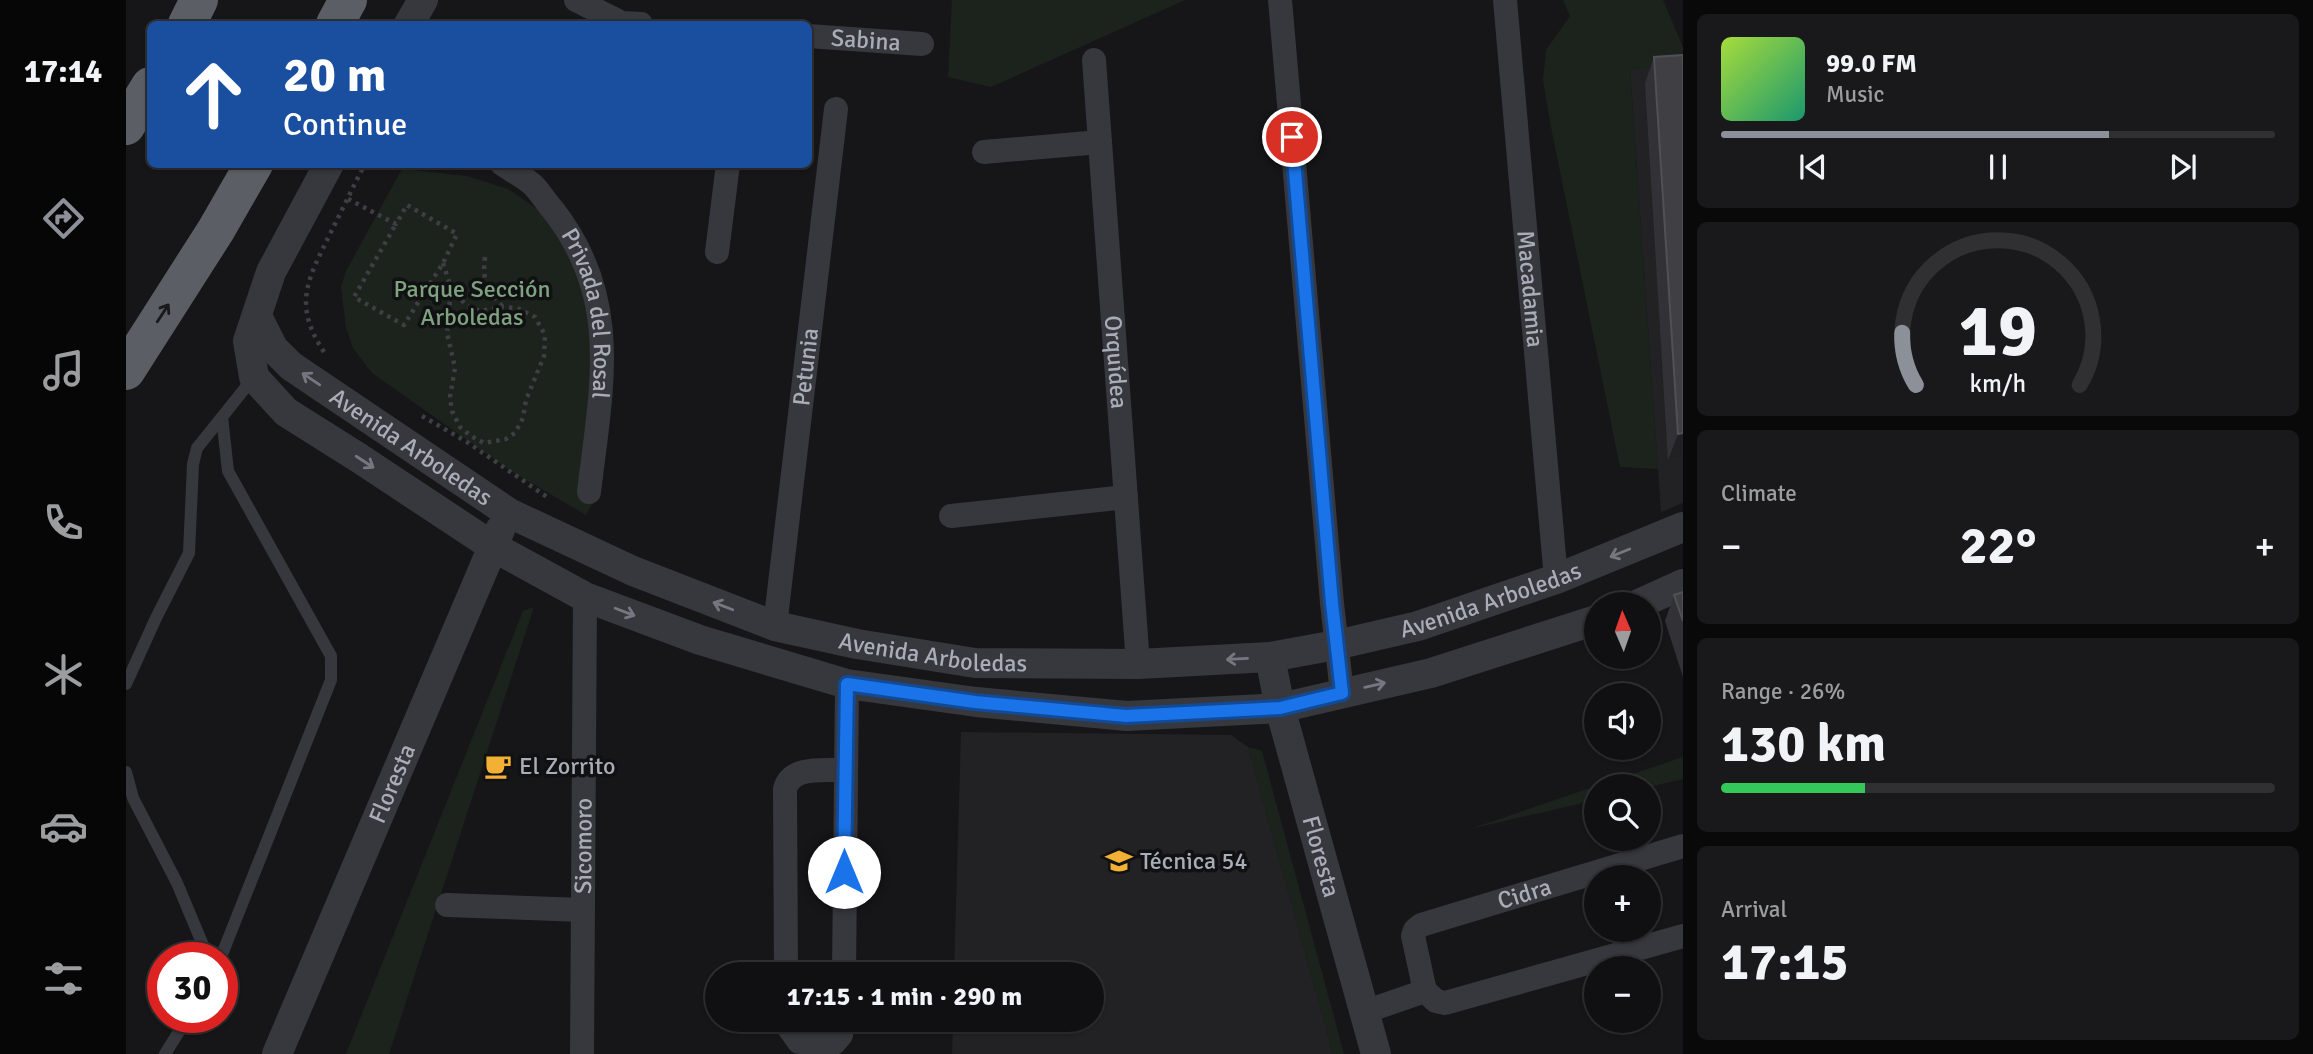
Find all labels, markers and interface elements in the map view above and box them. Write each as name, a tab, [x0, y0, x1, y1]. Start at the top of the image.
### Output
street label: Sabina	[830, 23, 902, 57]
text: 20 m	[283, 45, 386, 105]
text: 99.0 FM	[1826, 48, 1917, 80]
icon: ahead	[168, 49, 259, 140]
text: 17:14	[24, 52, 102, 91]
text: Music	[1826, 80, 1884, 109]
text: Continue	[283, 105, 407, 144]
pin	[1262, 107, 1322, 167]
icon: arrive	[1273, 118, 1311, 156]
icon: previous	[1794, 148, 1832, 186]
icon: pause	[1979, 148, 2017, 186]
icon: next	[2164, 148, 2202, 186]
icon: directions	[39, 194, 88, 243]
street label: Privada del Rosal	[555, 223, 617, 400]
street label: Macadamia	[1510, 229, 1551, 349]
park label: Parque Sección Arboledas	[393, 274, 551, 332]
text: 19	[1959, 287, 2037, 376]
one-way arrow	[155, 304, 170, 323]
street label: Orquídea	[1098, 314, 1134, 410]
street label: Petunia	[786, 326, 825, 407]
icon: music	[39, 346, 88, 395]
text: km/h	[1970, 368, 2026, 399]
one-way arrow	[302, 372, 321, 387]
street label: Avenida Arboledas	[324, 381, 498, 512]
one-way arrow	[355, 455, 374, 469]
text: Climate	[1721, 479, 1797, 508]
icon: phone	[39, 498, 88, 547]
text: 22°	[1960, 514, 2036, 578]
text: −	[1721, 523, 1742, 570]
text: +	[2254, 523, 2275, 570]
one-way arrow	[1609, 547, 1631, 560]
street label: Avenida Arboledas	[1397, 555, 1586, 645]
north arrow	[1584, 592, 1661, 668]
map controls	[1584, 592, 1661, 1033]
one-way arrow	[713, 598, 735, 611]
one-way arrow	[614, 607, 636, 619]
street label: Avenida Arboledas	[836, 625, 1027, 678]
icon: climate	[39, 650, 88, 699]
one-way arrow	[1226, 653, 1249, 666]
text: Range · 26%	[1721, 677, 1845, 706]
one-way arrow	[1363, 678, 1386, 692]
button: sound	[1584, 683, 1661, 760]
text: 130 km	[1721, 712, 1886, 776]
street label: Floresta	[362, 739, 422, 828]
cafe icon: El Zorrito	[483, 751, 513, 781]
place label: El Zorrito	[519, 751, 615, 781]
button: search	[1584, 774, 1661, 851]
street label: Sicomoro	[568, 798, 599, 894]
icon: car	[39, 802, 88, 851]
street label: Floresta	[1296, 812, 1347, 901]
position arrow	[807, 835, 881, 909]
school or university icon: Técnica 54	[1104, 846, 1134, 876]
place label: Técnica 54	[1140, 846, 1247, 876]
button: +	[1584, 865, 1661, 942]
street label: Cidra	[1494, 872, 1555, 916]
text: Arrival	[1721, 895, 1787, 924]
text: 17:15	[1721, 930, 1849, 994]
speed limit sign: 30	[147, 942, 238, 1033]
icon: filters	[39, 954, 88, 1003]
button: −	[1584, 956, 1661, 1033]
text: 17:15 · 1 min · 290 m	[787, 981, 1022, 1013]

